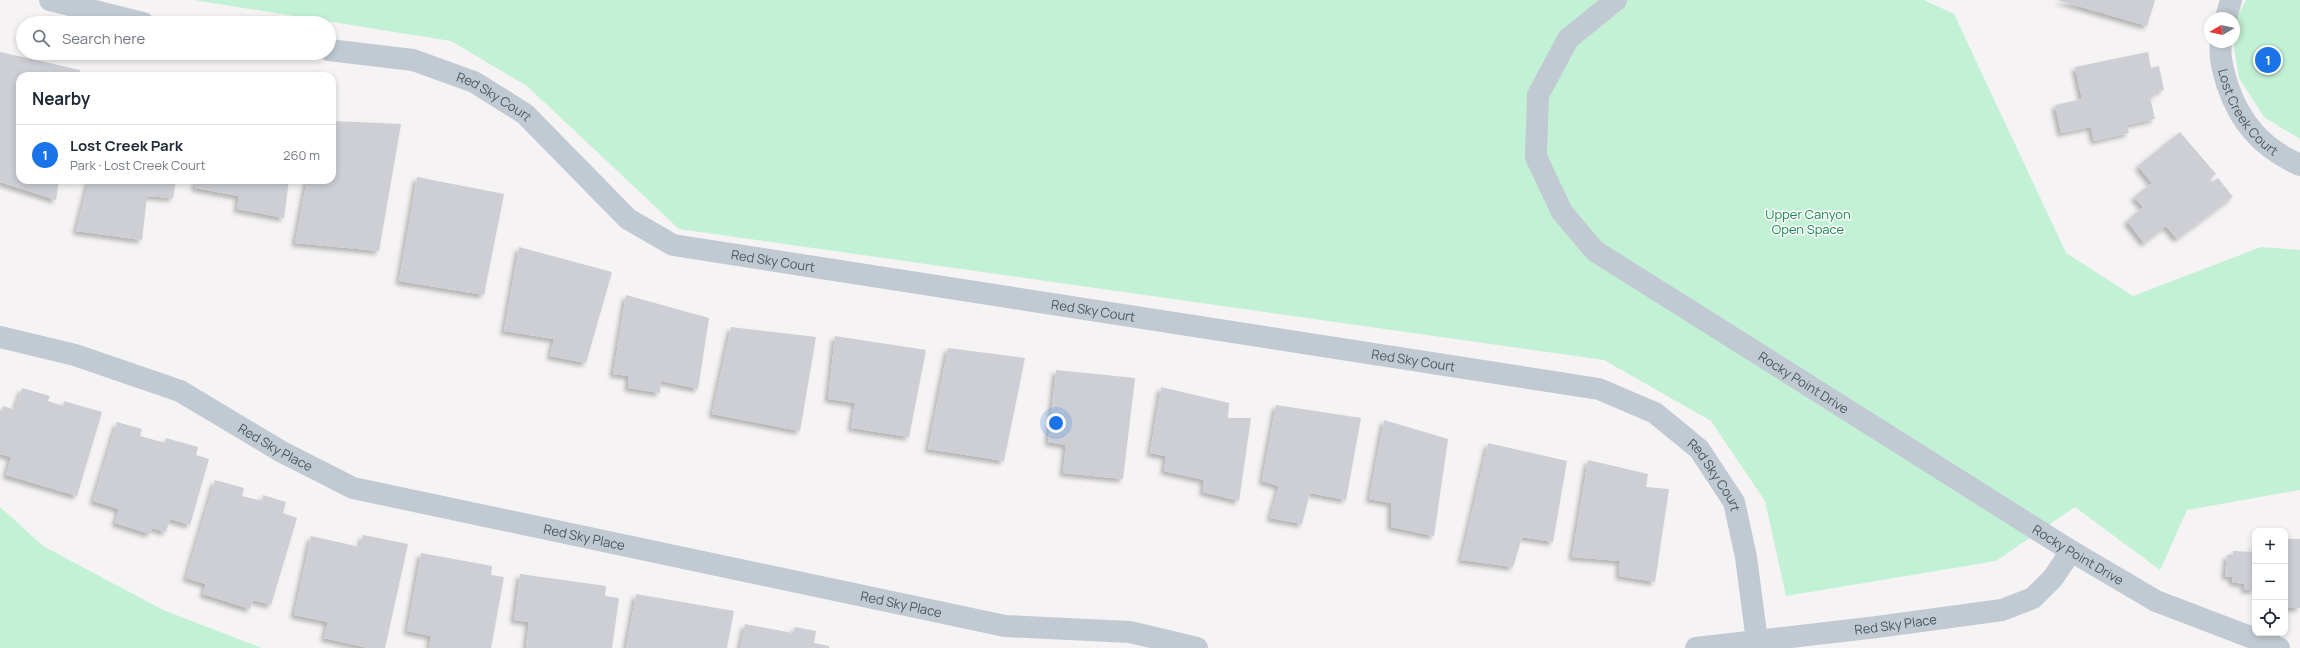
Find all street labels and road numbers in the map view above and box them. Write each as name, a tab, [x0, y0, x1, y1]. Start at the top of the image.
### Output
street label: Red Sky Court	[454, 67, 536, 125]
street label: Lost Creek Court	[2214, 67, 2282, 160]
street label: Red Sky Court	[730, 245, 816, 276]
street label: Red Sky Court	[1050, 295, 1136, 326]
street label: Red Sky Court	[1370, 345, 1457, 376]
street label: Rocky Point Drive	[1755, 347, 1853, 418]
street label: Red Sky Place	[235, 419, 316, 475]
street label: Red Sky Court	[1684, 434, 1745, 513]
street label: Red Sky Place	[542, 520, 627, 554]
street label: Rocky Point Drive	[2029, 520, 2127, 589]
street label: Red Sky Place	[859, 587, 944, 622]
street label: Red Sky Place	[1853, 610, 1938, 639]

